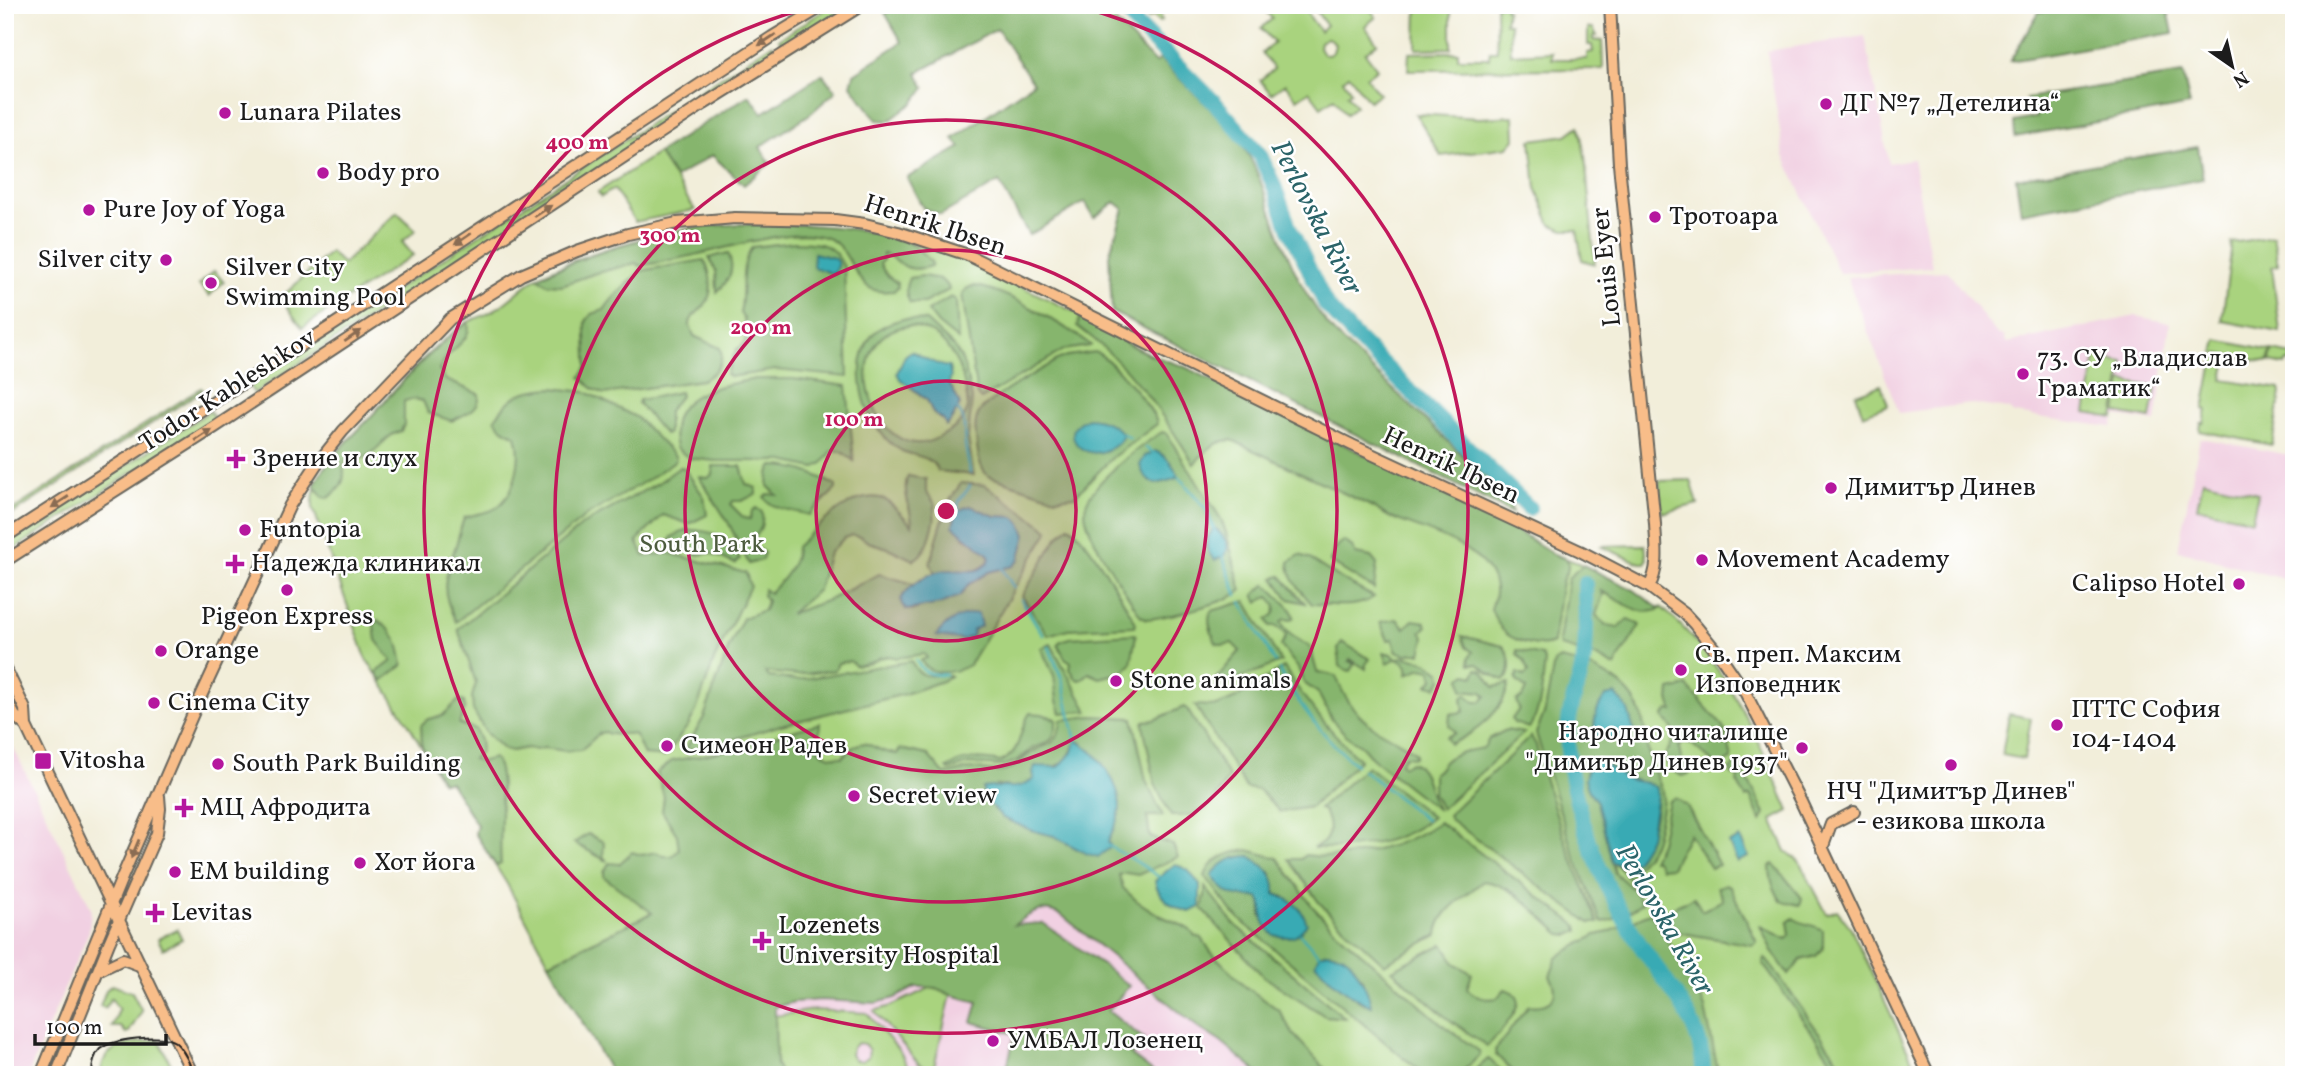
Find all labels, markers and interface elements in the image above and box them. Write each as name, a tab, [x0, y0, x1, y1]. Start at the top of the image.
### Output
north arrow	[2198, 32, 2268, 102]
one-way arrow	[757, 34, 776, 47]
text: N	[2227, 64, 2253, 93]
place label: ДГ №7 „Детелина“	[1840, 86, 2059, 122]
place label: Lunara Pilates	[239, 95, 401, 131]
marker: ДГ №7 „Детелина“	[1818, 96, 1834, 112]
marker: Lunara Pilates	[217, 105, 233, 121]
text: 400 m	[546, 129, 608, 158]
water label: Perlovska River	[1260, 134, 1372, 303]
place label: Body pro	[337, 155, 440, 191]
marker: Body pro	[315, 165, 331, 181]
street label: Henrik Ibsen	[859, 186, 1011, 266]
place label: Pure Joy of Yoga	[103, 192, 286, 228]
place label: Тротоара	[1669, 199, 1779, 235]
marker: Pure Joy of Yoga	[81, 202, 97, 218]
one-way arrow	[533, 204, 552, 217]
street label: Louis Eyer	[1583, 205, 1631, 328]
marker: Тротоара	[1647, 209, 1663, 225]
text: 300 m	[640, 222, 700, 251]
one-way arrow	[454, 232, 472, 246]
place label: Silver city	[38, 242, 152, 278]
place label: Silver City Swimming Pool	[225, 250, 405, 316]
marker: Silver city	[158, 252, 174, 268]
marker: Silver City Swimming Pool	[203, 275, 219, 291]
text: 200 m	[730, 314, 792, 343]
street label: Todor Kableshkov	[133, 320, 324, 462]
one-way arrow	[344, 329, 362, 343]
place label: 73. СУ „Владислав Граматик“	[2037, 341, 2248, 407]
marker: 73. СУ „Владислав Граматик“	[2015, 366, 2031, 382]
text: 100 m	[824, 406, 884, 435]
street label: Henrik Ibsen	[1376, 418, 1526, 514]
one-way arrow	[194, 428, 213, 441]
place label: Зрение и слух	[252, 441, 417, 477]
marker: Зрение и слух	[226, 449, 246, 469]
place label: Димитър Динев	[1845, 470, 2036, 506]
marker: Димитър Динев	[1823, 480, 1839, 496]
one-way arrow	[51, 495, 70, 508]
centre of rings	[934, 499, 958, 523]
place label: Funtopia	[259, 512, 361, 548]
marker: Funtopia	[237, 522, 253, 538]
park label: South Park	[639, 527, 765, 563]
place label: Movement Academy	[1716, 542, 1950, 578]
place label: Надежда клиникал	[251, 546, 481, 582]
marker: Movement Academy	[1694, 552, 1710, 568]
marker: Надежда клиникал	[225, 554, 245, 574]
place label: Calipso Hotel	[2072, 566, 2225, 602]
marker: Calipso Hotel	[2231, 576, 2247, 592]
marker: Pigeon Express	[279, 582, 295, 598]
place label: Pigeon Express	[201, 599, 373, 635]
place label: Orange	[175, 633, 259, 669]
place label: Св. преп. Максим Изповедник	[1695, 637, 1901, 703]
marker: Orange	[153, 643, 169, 659]
marker: Св. преп. Максим Изповедник	[1673, 662, 1689, 678]
place label: Stone animals	[1130, 663, 1291, 699]
marker: Stone animals	[1108, 673, 1124, 689]
place label: Cinema City	[168, 685, 310, 721]
place label: ПТТС София 104-1404	[2071, 692, 2220, 758]
marker: Cinema City	[146, 695, 162, 711]
place label: Народно читалище "Димитър Динев 1937"	[1525, 715, 1788, 781]
marker: ПТТС София 104-1404	[2049, 717, 2065, 733]
place label: Симеон Радев	[681, 728, 847, 764]
marker: Симеон Радев	[659, 738, 675, 754]
marker: Народно читалище "Димитър Динев 1937"	[1794, 740, 1810, 756]
place label: Vitosha	[59, 743, 146, 779]
place label: South Park Building	[232, 746, 461, 782]
marker: Vitosha	[33, 751, 53, 771]
marker: South Park Building	[210, 756, 226, 772]
marker: НЧ "Димитър Динев" - езикова школа	[1943, 757, 1959, 773]
place label: НЧ "Димитър Динев" - езикова школа	[1826, 774, 2076, 840]
place label: Secret view	[868, 778, 997, 814]
marker: Secret view	[846, 788, 862, 804]
place label: МЦ Афродита	[200, 790, 371, 826]
marker: МЦ Афродита	[174, 798, 194, 818]
water label: Perlovska River	[1605, 837, 1723, 1004]
one-way arrow	[129, 839, 140, 860]
place label: Хот йога	[374, 845, 476, 881]
place label: EM building	[189, 854, 330, 890]
marker: Хот йога	[352, 855, 368, 871]
marker: EM building	[167, 864, 183, 880]
place label: Levitas	[171, 895, 252, 931]
marker: Levitas	[145, 903, 165, 923]
place label: Lozenets University Hospital	[778, 908, 999, 974]
marker: Lozenets University Hospital	[752, 931, 772, 951]
scale bar	[35, 1003, 166, 1047]
text: 100 m	[46, 1014, 103, 1043]
place label: УМБАЛ Лозенец	[1007, 1023, 1203, 1059]
marker: УМБАЛ Лозенец	[985, 1033, 1001, 1049]

